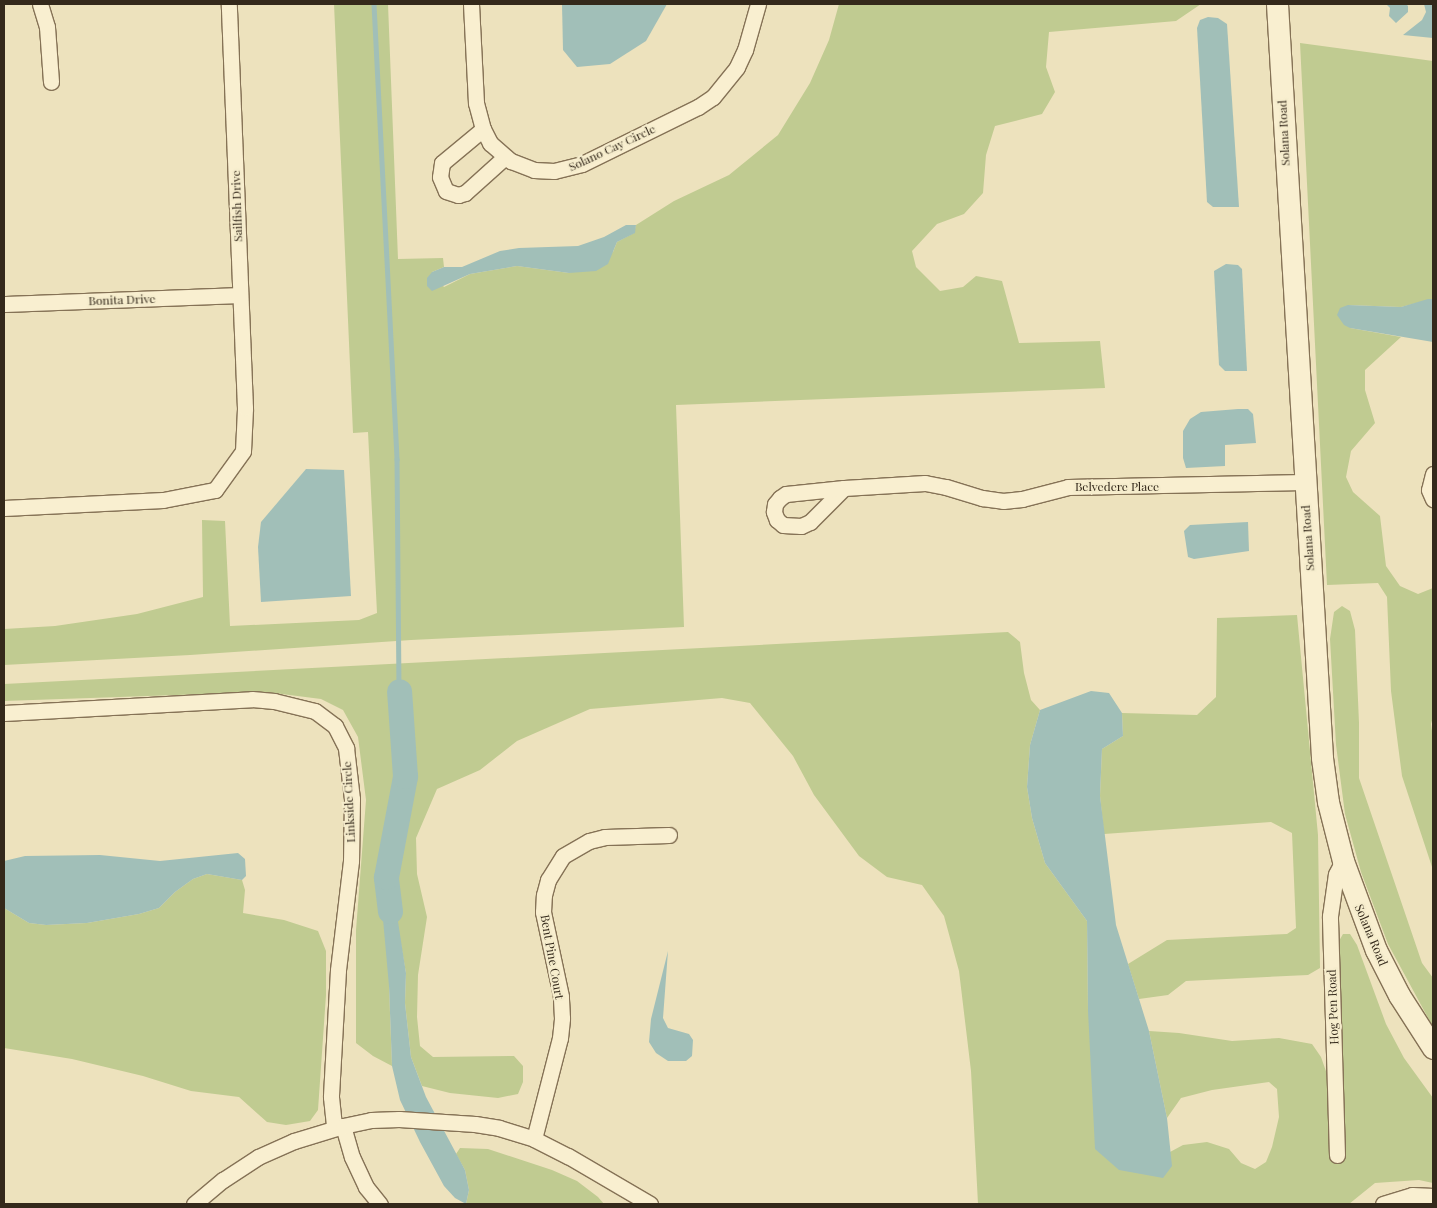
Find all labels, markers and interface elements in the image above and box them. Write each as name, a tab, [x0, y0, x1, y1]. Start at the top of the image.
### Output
street label: Solana Road	[1275, 100, 1293, 166]
street label: Solano Cay Circle	[566, 122, 658, 174]
street label: Sailfish Drive	[229, 170, 245, 242]
street label: Bonita Drive	[88, 292, 156, 308]
street label: Belvedere Place	[1075, 480, 1159, 494]
street label: Solana Road	[1299, 505, 1317, 571]
street label: Linkside Circle	[340, 761, 358, 843]
street label: Solana Road	[1352, 902, 1390, 968]
street label: Bent Pine Court	[537, 913, 567, 1001]
street label: Hog Pen Road	[1324, 969, 1342, 1045]

